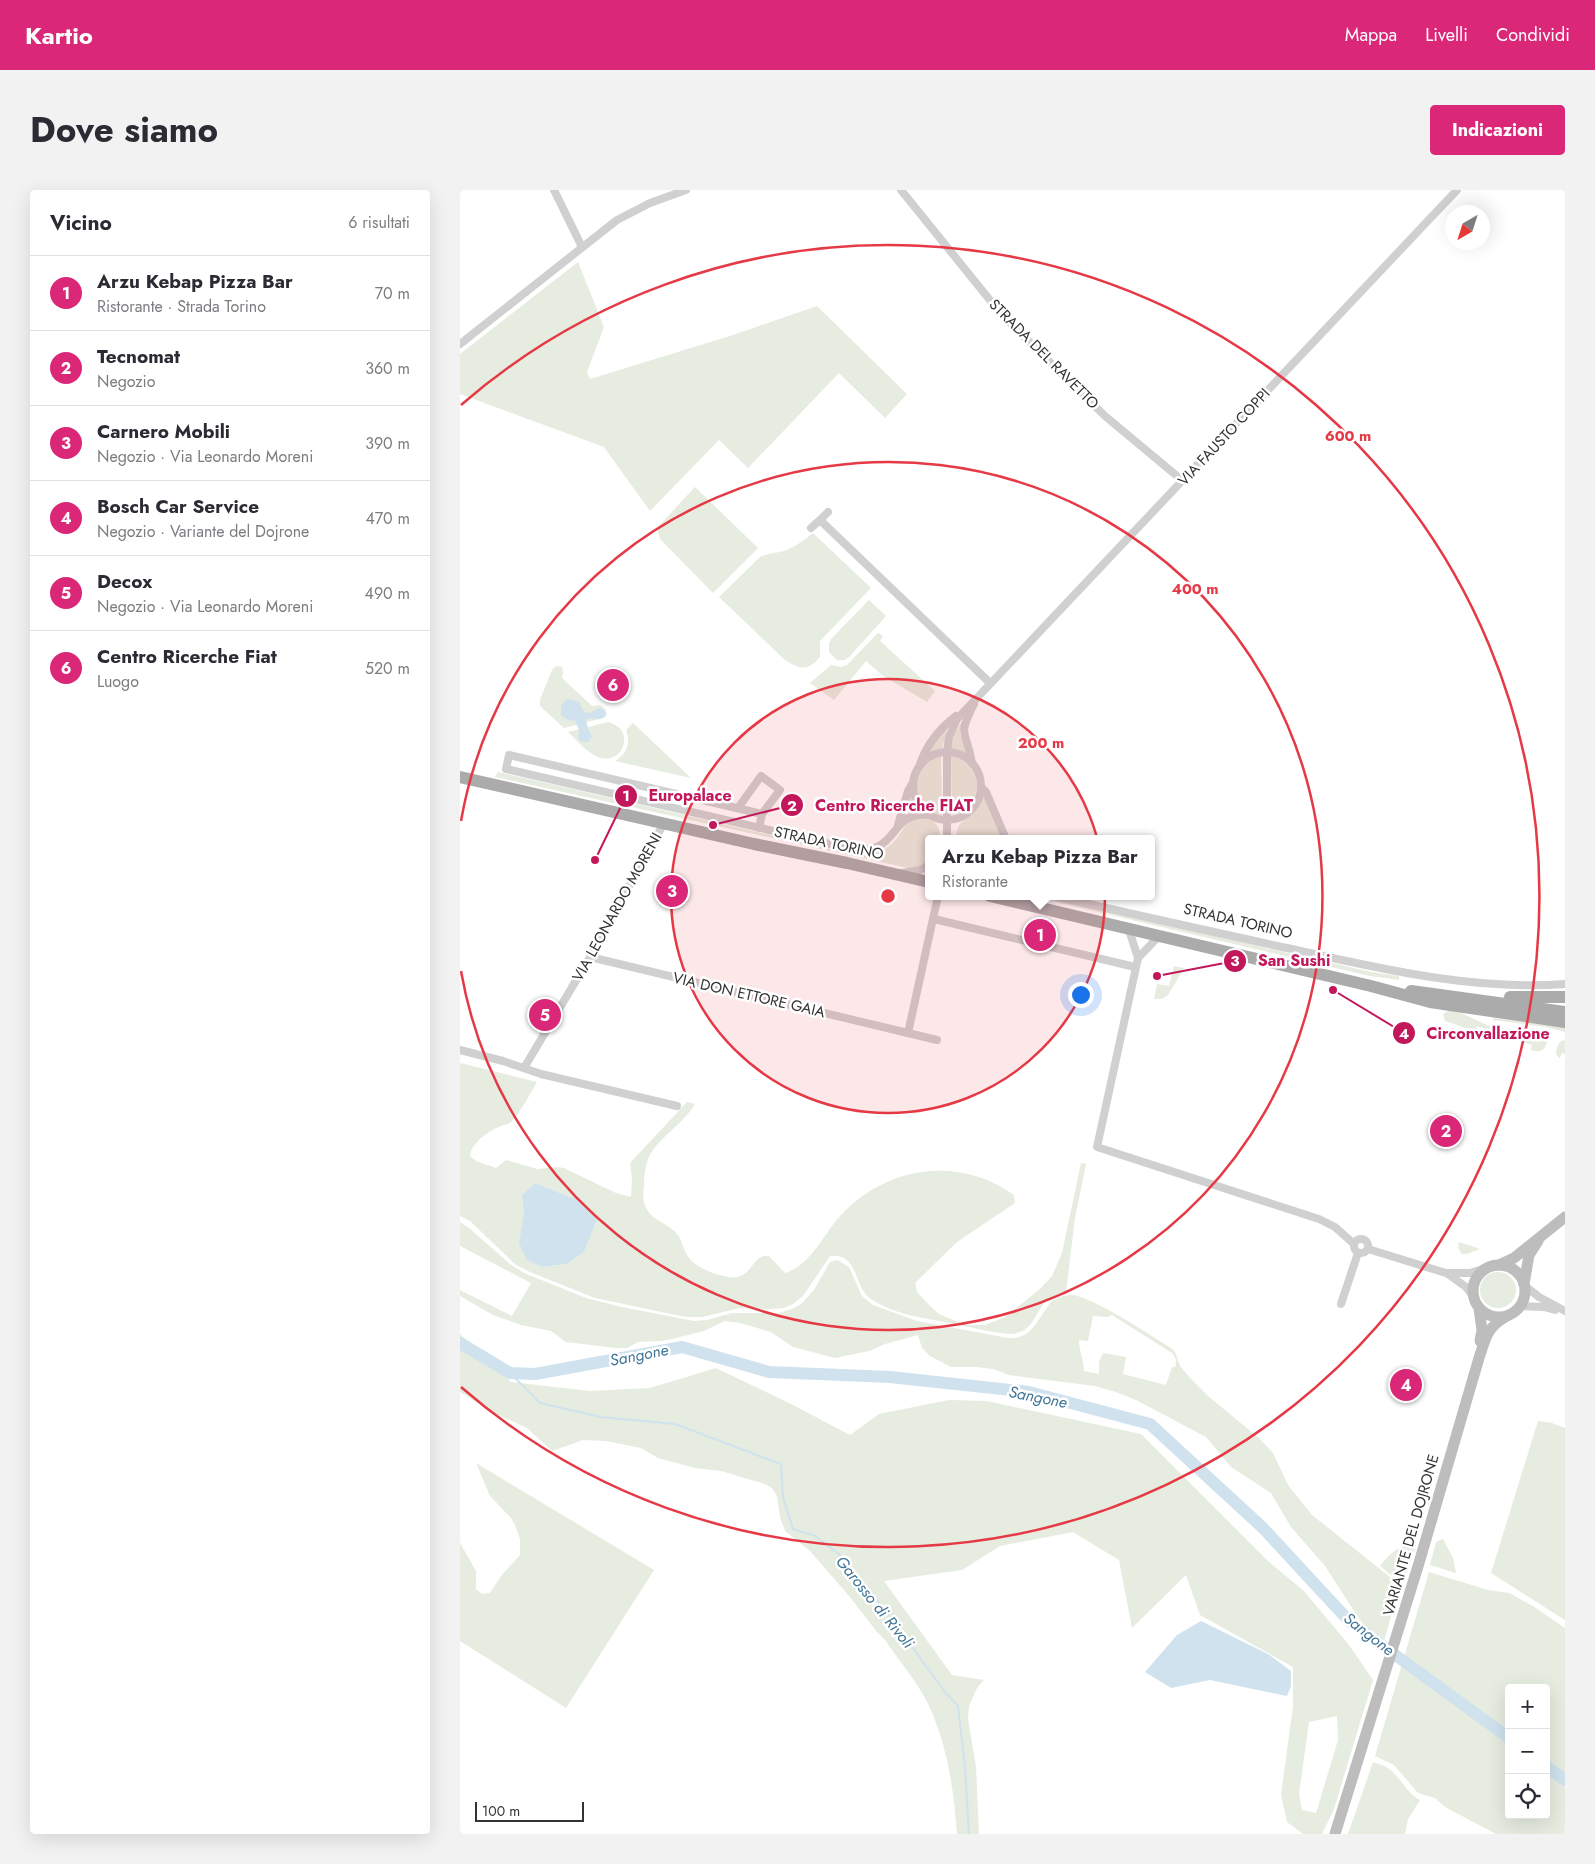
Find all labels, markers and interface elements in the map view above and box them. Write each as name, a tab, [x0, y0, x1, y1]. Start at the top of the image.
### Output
text: Kartio	[25, 18, 93, 53]
text: Mappa	[1345, 22, 1397, 48]
text: Livelli	[1425, 22, 1468, 48]
text: Condividi	[1496, 22, 1570, 48]
text: Dove siamo	[30, 105, 218, 155]
button: Indicazioni	[1430, 105, 1565, 155]
north arrow	[1445, 205, 1490, 250]
text: Vicino	[50, 208, 112, 238]
text: 6 risultati	[348, 211, 410, 234]
text: Arzu Kebap Pizza Bar	[97, 268, 293, 295]
text: 1	[62, 282, 70, 305]
text: 70 m	[375, 282, 410, 305]
street label: STRADA DEL RAVETTO	[984, 294, 1104, 414]
text: Ristorante · Strada Torino	[97, 295, 266, 318]
text: Tecnomat	[97, 343, 180, 370]
text: 2	[61, 357, 71, 380]
text: 360 m	[365, 357, 410, 380]
text: Negozio	[97, 370, 156, 393]
street label: VIA FAUSTO COPPI	[1173, 383, 1275, 491]
text: Carnero Mobili	[97, 418, 230, 445]
text: 600 m	[1325, 425, 1371, 447]
text: 3	[61, 432, 71, 455]
text: 390 m	[365, 432, 410, 455]
text: Negozio · Via Leonardo Moreni	[97, 445, 313, 468]
text: Bosch Car Service	[97, 493, 259, 520]
text: 4	[60, 507, 72, 530]
text: 470 m	[365, 507, 410, 530]
text: Negozio · Variante del Dojrone	[97, 520, 309, 543]
text: Decox	[97, 568, 152, 595]
text: 400 m	[1171, 578, 1219, 600]
text: 5	[61, 582, 71, 605]
text: 490 m	[365, 582, 410, 605]
text: Negozio · Via Leonardo Moreni	[97, 595, 313, 618]
text: Centro Ricerche Fiat	[97, 643, 277, 670]
text: 6	[61, 657, 71, 680]
text: 520 m	[365, 657, 410, 680]
pin: 6	[597, 666, 629, 704]
text: Luogo	[97, 670, 139, 693]
text: 200 m	[1018, 732, 1064, 754]
callout: Europalace	[613, 780, 741, 811]
text: Europalace	[648, 784, 732, 807]
text: 1	[622, 785, 630, 807]
callout: Centro Ricerche FIAT	[780, 790, 983, 821]
text: Centro Ricerche FIAT	[815, 794, 973, 817]
text: 2	[787, 795, 797, 817]
street label: STRADA TORINO	[772, 821, 886, 865]
street label: VIA LEONARDO MORENI	[567, 829, 667, 985]
popup	[925, 835, 1155, 900]
text: Arzu Kebap Pizza Bar	[942, 843, 1138, 870]
text: Ristorante	[942, 870, 1008, 893]
pin: 3	[656, 872, 688, 910]
centre of rings	[879, 887, 897, 905]
street label: STRADA TORINO	[1181, 898, 1295, 944]
pin: 1	[1024, 916, 1056, 954]
callout: San Sushi	[1222, 945, 1340, 976]
text: San Sushi	[1258, 949, 1330, 972]
text: 3	[1230, 950, 1240, 972]
street label: VIA DON ETTORE GAIA	[671, 967, 827, 1023]
your location	[1068, 982, 1094, 1008]
pin: 5	[529, 996, 561, 1034]
callout: Circonvallazione	[1392, 1018, 1560, 1049]
text: Circonvallazione	[1426, 1022, 1550, 1045]
text: 4	[1399, 1023, 1409, 1045]
pin: 2	[1430, 1112, 1462, 1150]
water label: Sangone	[608, 1338, 670, 1372]
pin: 4	[1390, 1366, 1422, 1404]
water label: Sangone	[1007, 1380, 1069, 1414]
street label: VARIANTE DEL DOJRONE	[1377, 1452, 1445, 1618]
water label: Garosso di Rivoli	[830, 1551, 920, 1654]
water label: Sangone	[1339, 1607, 1399, 1661]
map controls	[1505, 1684, 1550, 1819]
button: +	[1505, 1684, 1550, 1729]
button: −	[1505, 1729, 1550, 1774]
button: locate	[1505, 1774, 1550, 1819]
scale bar	[475, 1799, 584, 1822]
text: 100 m	[482, 1801, 520, 1821]

